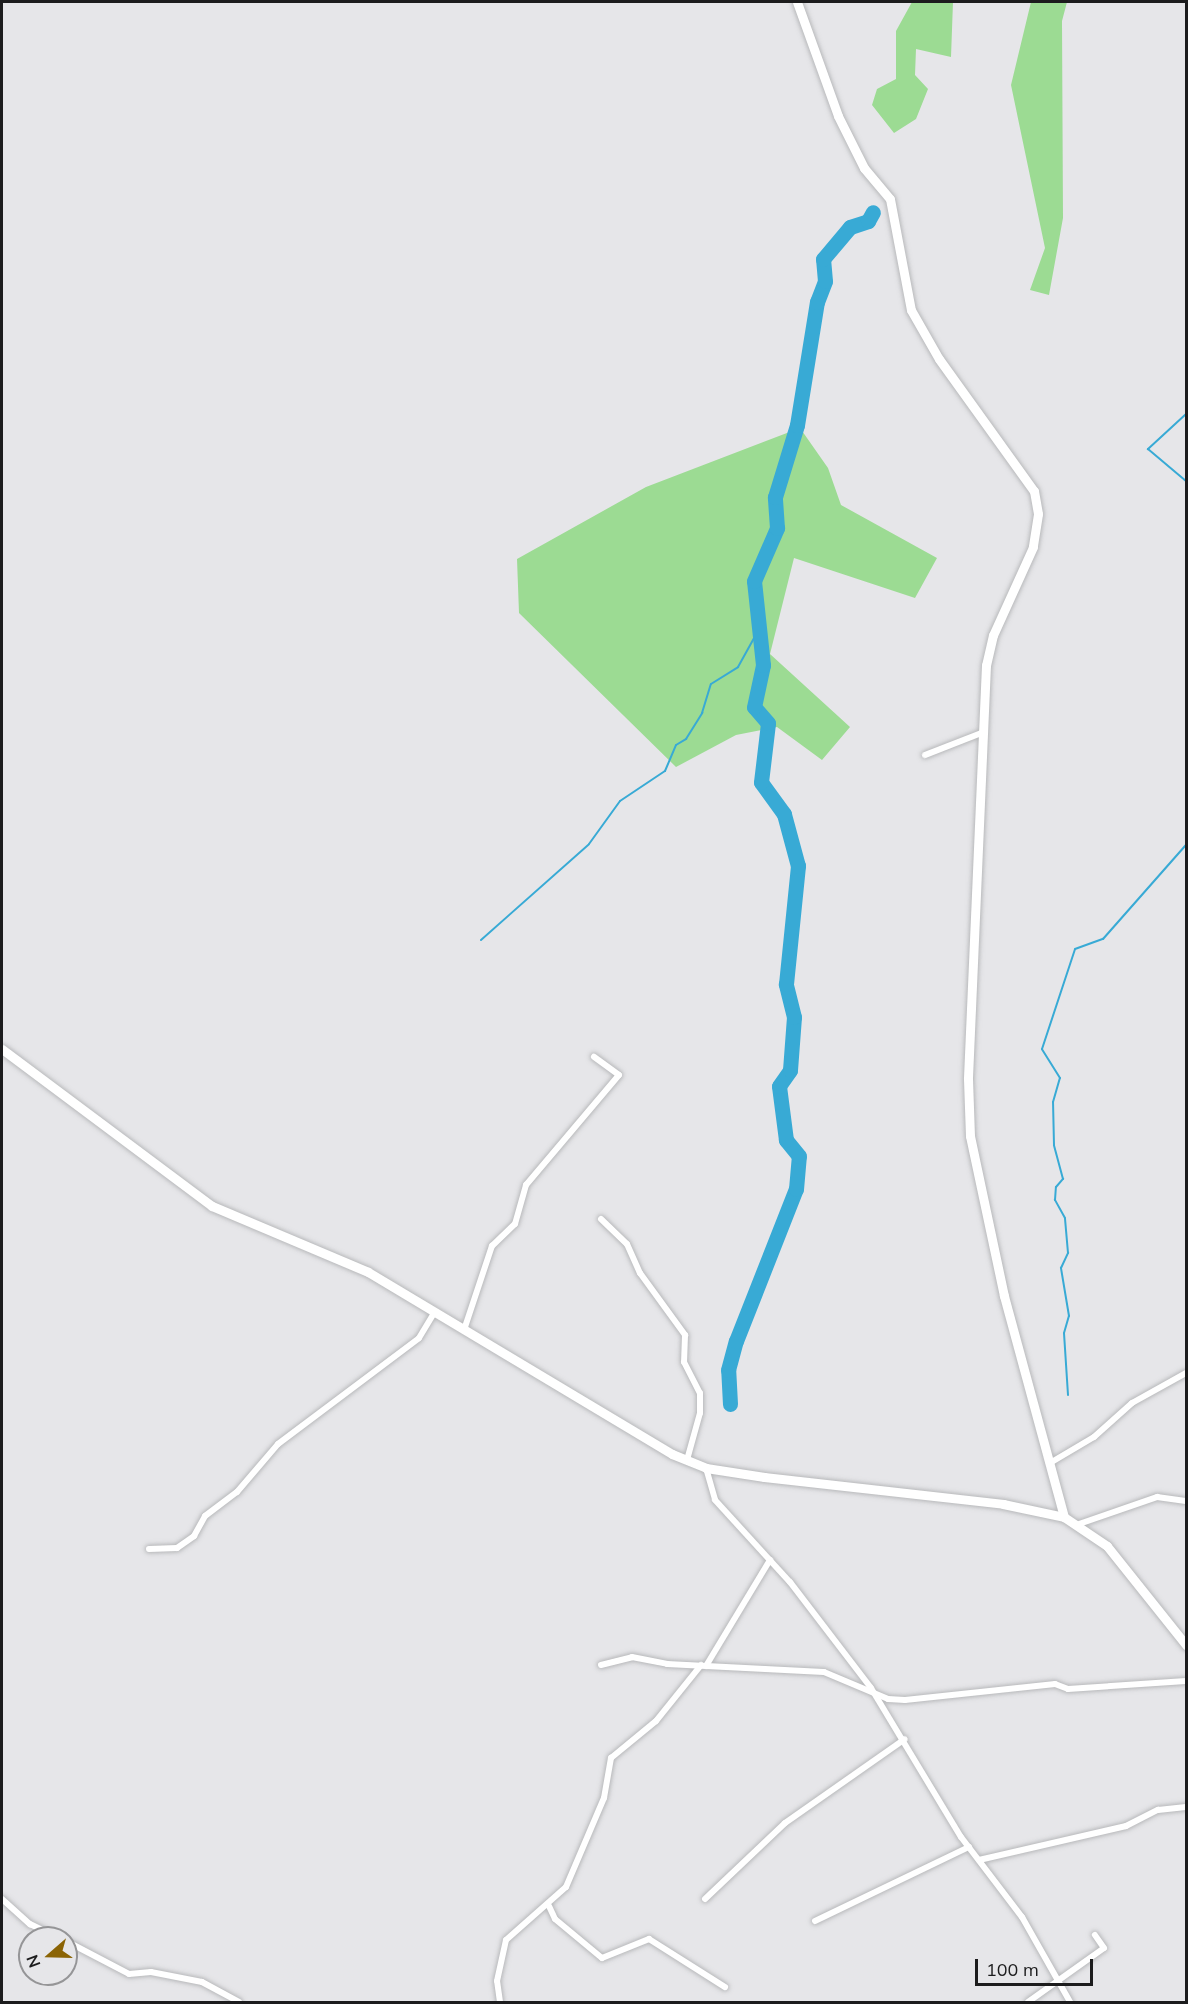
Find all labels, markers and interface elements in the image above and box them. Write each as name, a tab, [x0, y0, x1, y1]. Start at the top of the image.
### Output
north arrow	[18, 1926, 78, 1986]
scale bar	[978, 1947, 1096, 1985]
text: N	[21, 1952, 44, 1971]
text: 100 m	[986, 1958, 1039, 1981]

